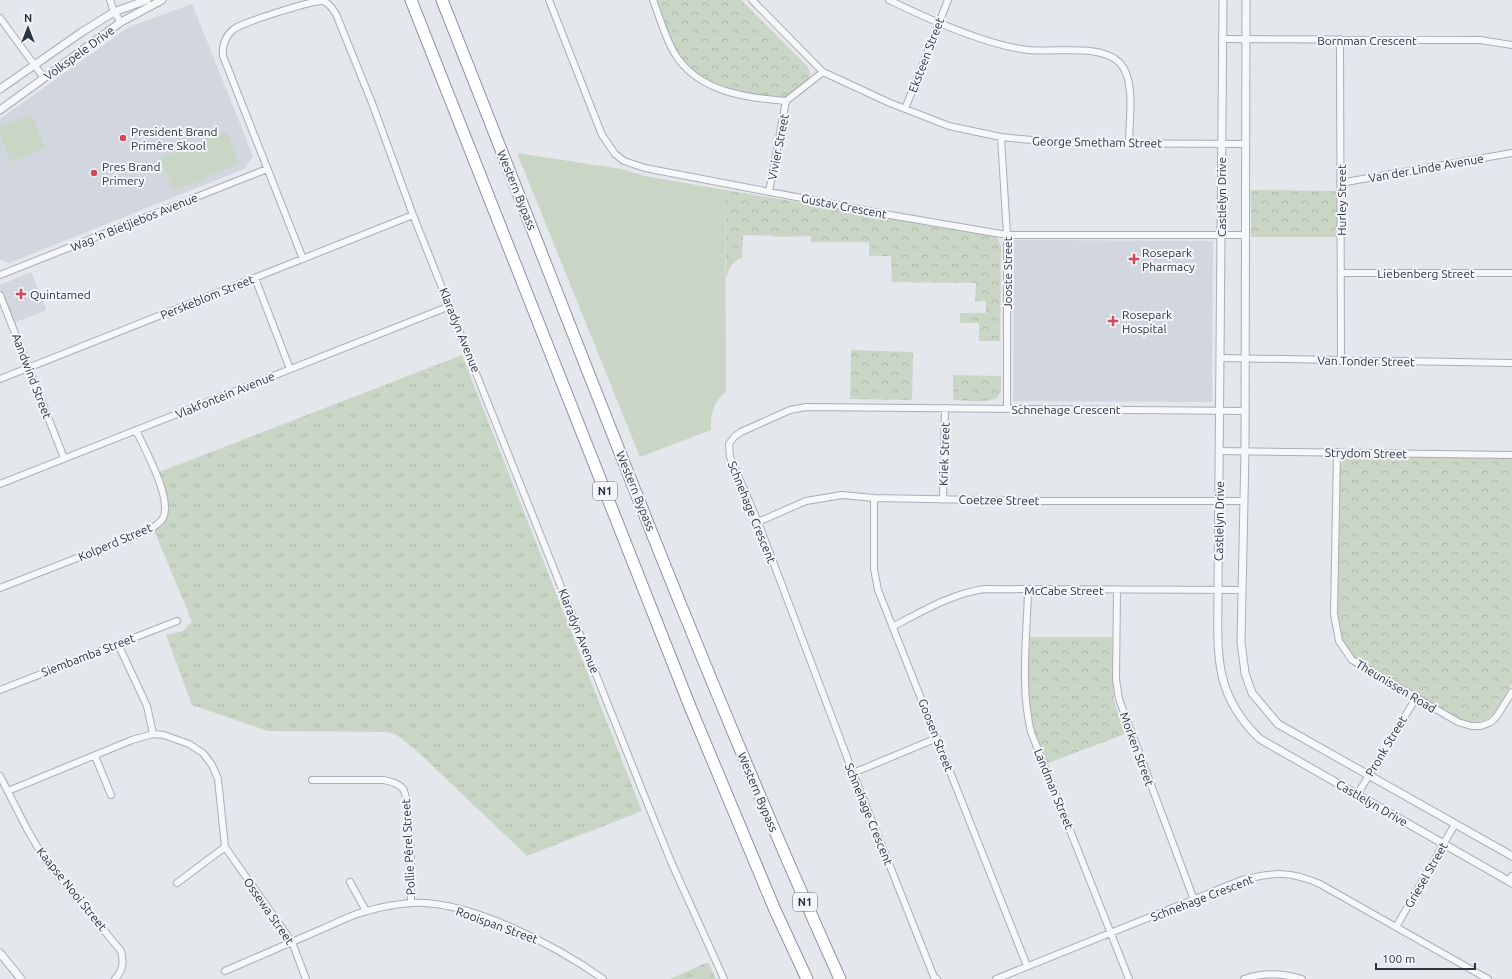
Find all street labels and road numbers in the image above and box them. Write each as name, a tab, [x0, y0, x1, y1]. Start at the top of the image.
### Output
street label: Eksteen Street	[906, 16, 946, 94]
street label: Volkspele Drive	[42, 23, 116, 83]
street label: Bornman Crescent	[1317, 34, 1417, 47]
street label: Vivier Street	[765, 113, 791, 181]
street label: George Smetham Street	[1032, 134, 1162, 150]
street label: Western Bypass	[495, 148, 539, 232]
street label: Van der Linde Avenue	[1367, 151, 1485, 185]
street label: Castlelyn Drive	[1215, 157, 1228, 237]
street label: Hurley Street	[1335, 164, 1348, 236]
street label: Wag 'n Bietjiebos Avenue	[69, 191, 199, 253]
street label: Gustav Crescent	[800, 191, 888, 221]
street label: Jooste Street	[1001, 236, 1014, 309]
street label: Liebenberg Street	[1377, 267, 1475, 280]
street label: Perskeblom Street	[158, 272, 256, 322]
street label: Klaradyn Avenue	[437, 286, 483, 374]
street label: Aandwind Street	[10, 332, 54, 421]
street label: Van Tonder Street	[1317, 354, 1415, 368]
street label: Vlakfontein Avenue	[174, 369, 276, 421]
street label: Schnehage Crescent	[1012, 403, 1121, 416]
street label: Kriek Street	[936, 422, 952, 486]
street label: Strydom Street	[1325, 446, 1407, 460]
street label: Western Bypass	[614, 449, 658, 533]
street label: Schnehage Crescent	[726, 459, 779, 565]
street label: Castlelyn Drive	[1212, 481, 1226, 561]
road number: N1	[593, 482, 617, 500]
street label: Coetzee Street	[959, 493, 1040, 507]
street label: Kolperd Street	[76, 521, 154, 563]
street label: McCabe Street	[1024, 584, 1104, 597]
street label: Klaradyn Avenue	[556, 587, 602, 675]
street label: Siembamba Street	[39, 631, 137, 679]
street label: Theunissen Road	[1354, 657, 1438, 715]
street label: Goosen Street	[916, 697, 956, 774]
street label: Morken Street	[1118, 710, 1156, 788]
street label: Pronk Street	[1363, 713, 1409, 778]
street label: Landman Street	[1032, 747, 1076, 831]
street label: Western Bypass	[735, 750, 781, 834]
street label: Schnehage Crescent	[843, 761, 896, 867]
street label: Castlelyn Drive	[1334, 777, 1410, 829]
street label: Pollie Pêrel Street	[399, 798, 417, 896]
street label: Griesel Street	[1402, 840, 1450, 910]
street label: Kaapse Nooi Street	[35, 845, 110, 933]
street label: Schnehage Crescent	[1149, 872, 1255, 924]
street label: Ossewa Street	[241, 875, 297, 947]
road number: N1	[793, 893, 817, 911]
street label: Rooispan Street	[454, 904, 540, 946]

